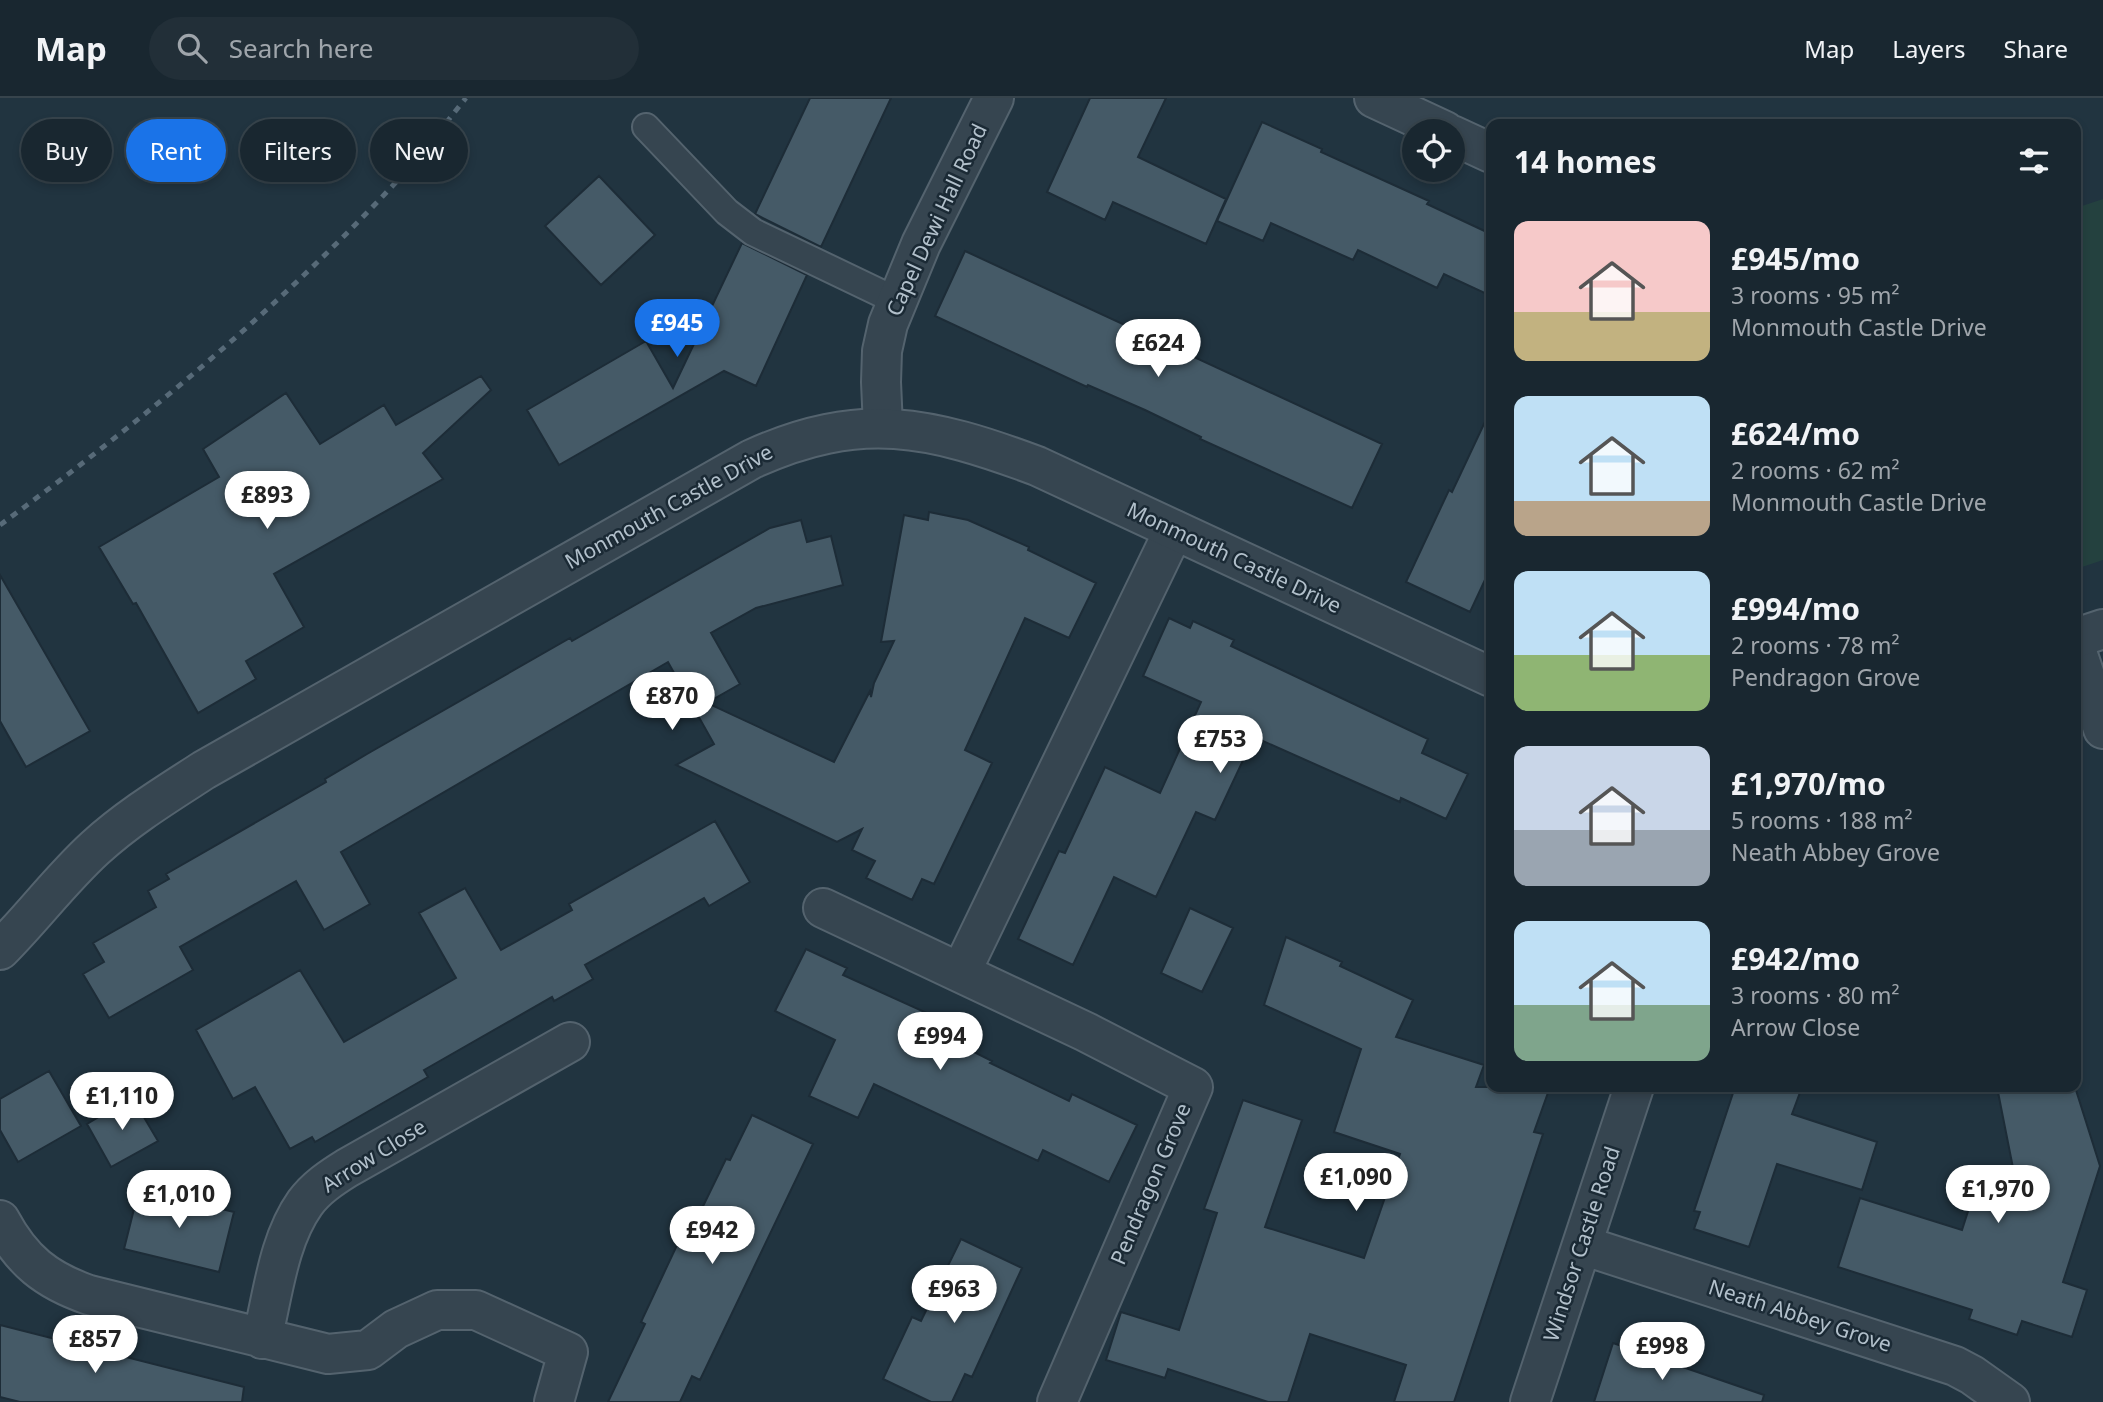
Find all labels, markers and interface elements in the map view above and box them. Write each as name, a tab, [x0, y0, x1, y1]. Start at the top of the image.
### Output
search box	[149, 17, 639, 80]
text: Map	[35, 26, 107, 71]
icon: search	[173, 29, 211, 67]
text: Search here	[229, 30, 373, 66]
text: Map	[1804, 32, 1854, 65]
text: Layers	[1892, 32, 1966, 65]
text: Share	[2004, 32, 2068, 65]
chip: Buy	[21, 119, 112, 182]
chip: Rent	[126, 119, 226, 182]
chip: Filters	[240, 119, 356, 182]
chip: New	[370, 119, 468, 182]
street label: Capel Dewi Hall Road	[879, 119, 993, 320]
map controls	[1402, 119, 1465, 182]
button: locate	[1402, 119, 1465, 182]
text: 14 homes	[1514, 141, 1657, 182]
icon: filters	[2015, 142, 2053, 180]
text: £945/mo	[1731, 238, 1860, 279]
icon: home	[1570, 249, 1654, 333]
text: 3 rooms · 95 m²	[1731, 279, 1900, 311]
pin: £945	[636, 300, 718, 359]
text: £945	[651, 306, 703, 338]
text: Monmouth Castle Drive	[1731, 311, 1987, 343]
pin: £624	[1117, 320, 1199, 379]
text: £624	[1132, 326, 1184, 358]
text: £624/mo	[1731, 413, 1860, 454]
icon: home	[1570, 424, 1654, 508]
street label: Monmouth Castle Drive	[560, 437, 777, 575]
text: 2 rooms · 62 m²	[1731, 454, 1900, 486]
pin: £893	[226, 472, 308, 531]
text: £893	[241, 478, 293, 510]
text: Monmouth Castle Drive	[1731, 486, 1987, 518]
street label: Monmouth Castle Drive	[1123, 495, 1346, 619]
text: £994/mo	[1731, 588, 1860, 629]
icon: home	[1570, 599, 1654, 683]
text: 2 rooms · 78 m²	[1731, 629, 1900, 661]
text: Pendragon Grove	[1731, 661, 1920, 693]
pin: £870	[631, 672, 713, 732]
text: £870	[646, 679, 698, 711]
pin: £753	[1179, 716, 1261, 775]
text: £753	[1194, 722, 1246, 754]
text: £1,970/mo	[1731, 763, 1886, 804]
icon: home	[1570, 774, 1654, 858]
text: 5 rooms · 188 m²	[1731, 804, 1913, 836]
text: Neath Abbey Grove	[1731, 836, 1940, 868]
text: £942/mo	[1731, 938, 1860, 979]
icon: home	[1570, 949, 1654, 1033]
text: 3 rooms · 80 m²	[1731, 979, 1900, 1011]
text: Arrow Close	[1731, 1011, 1860, 1043]
pin: £994	[899, 1012, 981, 1072]
text: £994	[914, 1019, 966, 1051]
pin: £1,110	[65, 1072, 179, 1132]
text: £1,110	[86, 1079, 158, 1111]
street label: Pendragon Grove	[1103, 1099, 1197, 1269]
street label: Arrow Close	[316, 1112, 431, 1198]
street label: Windsor Castle Road	[1536, 1143, 1626, 1345]
pin: £1,090	[1299, 1154, 1413, 1213]
text: £1,090	[1320, 1160, 1392, 1192]
pin: £1,970	[1941, 1166, 2055, 1225]
pin: £1,010	[122, 1170, 236, 1230]
text: £1,970	[1962, 1172, 2034, 1204]
text: £1,010	[143, 1177, 215, 1209]
pin: £942	[671, 1206, 753, 1266]
text: £942	[686, 1213, 738, 1245]
pin: £963	[913, 1266, 995, 1325]
text: £963	[928, 1272, 980, 1304]
street label: Neath Abbey Grove	[1705, 1272, 1895, 1358]
pin: £857	[54, 1316, 136, 1375]
text: £857	[69, 1322, 121, 1354]
pin: £998	[1621, 1322, 1703, 1382]
text: £998	[1636, 1329, 1688, 1361]

